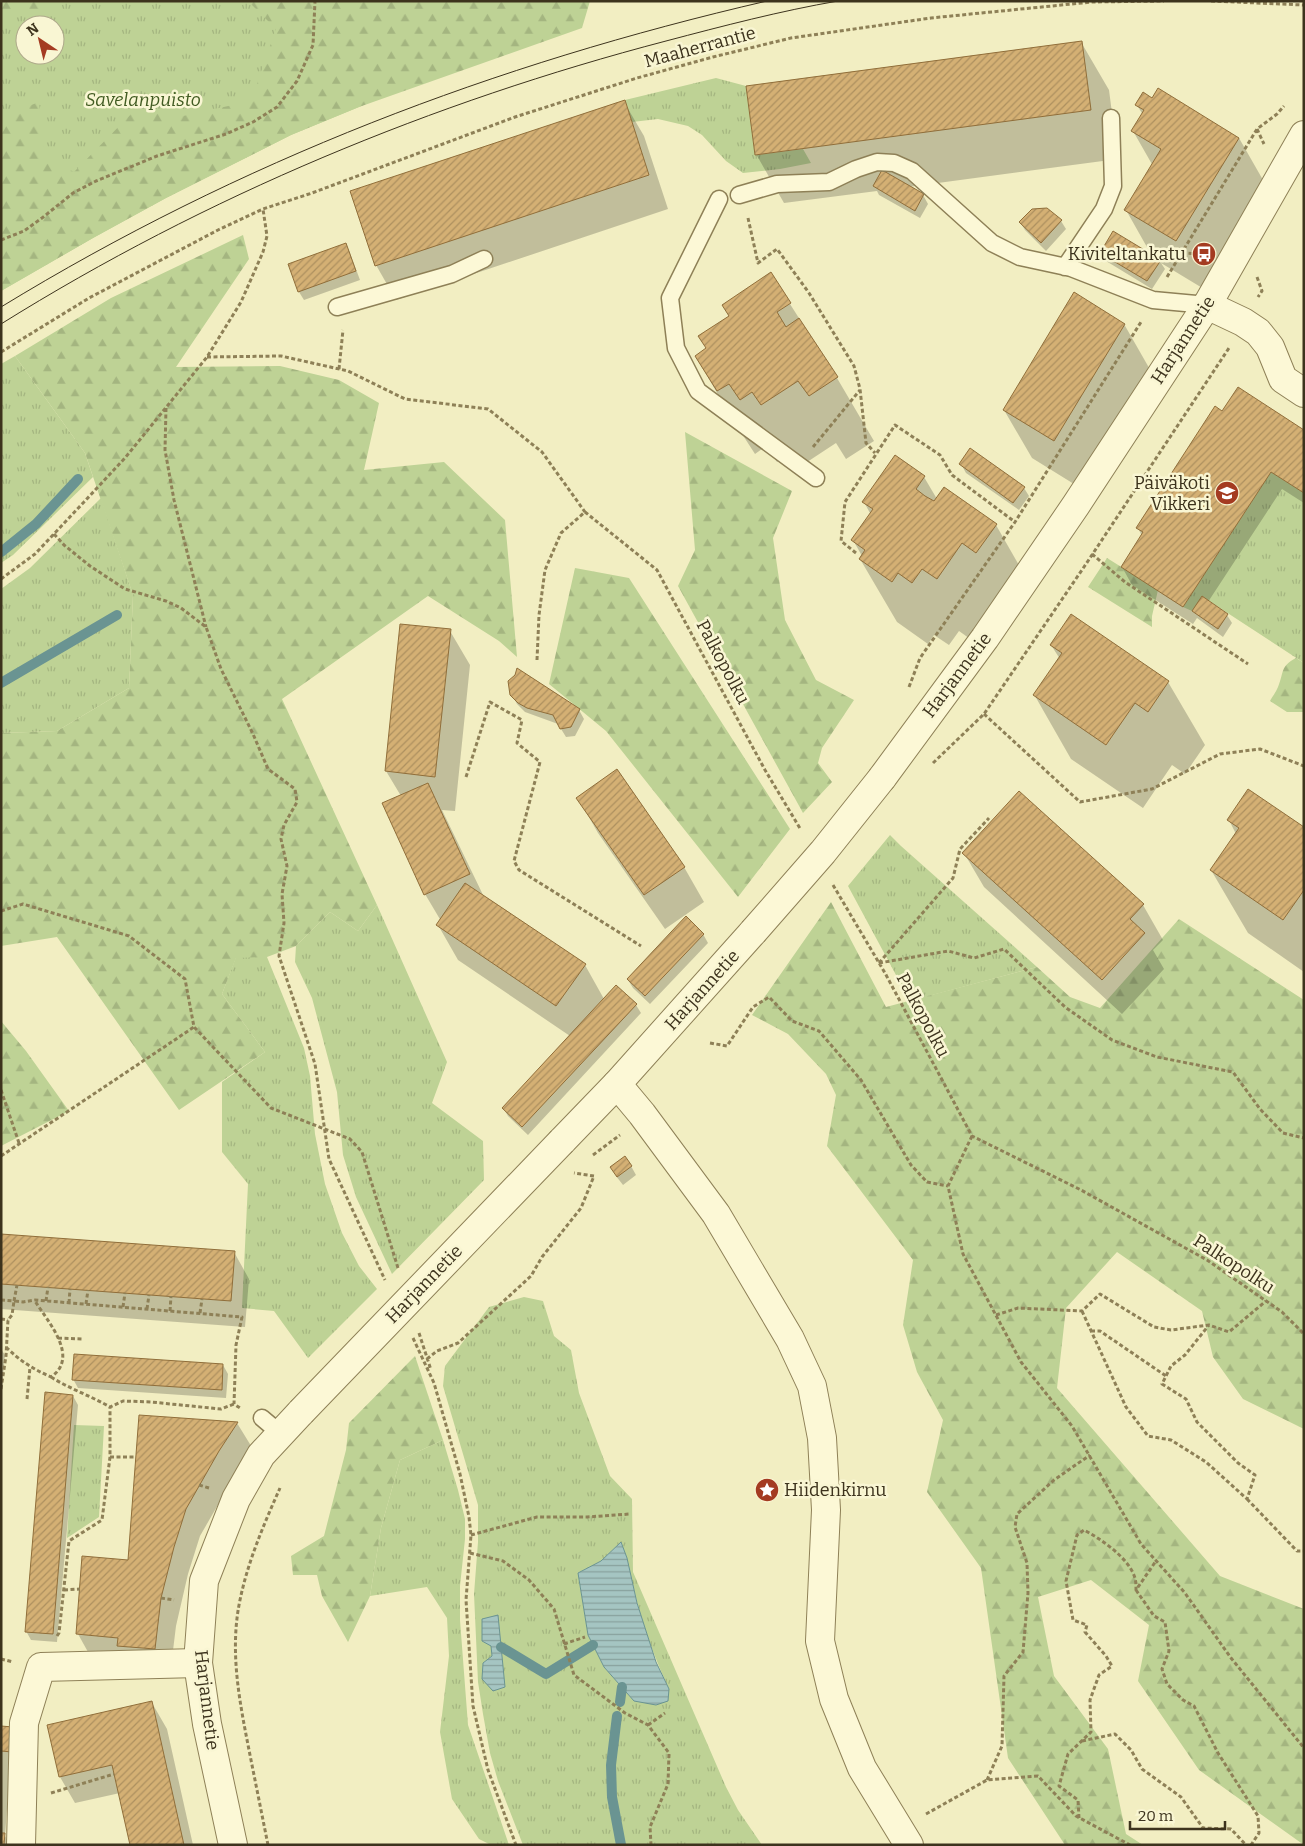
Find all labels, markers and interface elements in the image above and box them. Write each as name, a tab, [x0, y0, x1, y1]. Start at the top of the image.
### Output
north arrow	[15, 15, 65, 65]
text: N	[24, 20, 42, 40]
street label: Maaherrantie	[642, 22, 758, 72]
park label: Savelanpuisto	[85, 89, 201, 111]
bus stop icon: Kiviteltankatu	[1191, 241, 1217, 267]
place label: Kiviteltankatu	[1068, 243, 1186, 265]
street label: Harjannetie	[1146, 292, 1220, 388]
place label: Päiväkoti Vikkeri	[1134, 472, 1210, 515]
school or university icon: Päiväkoti Vikkeri	[1214, 480, 1240, 506]
street label: Palkopolku	[692, 616, 754, 708]
street label: Harjannetie	[918, 628, 996, 722]
street label: Harjannetie	[660, 945, 744, 1035]
street label: Palkopolku	[892, 969, 954, 1061]
street label: Palkopolku	[1189, 1230, 1279, 1298]
street label: Harjannetie	[381, 1240, 467, 1328]
place icon: Hiidenkirnu	[754, 1477, 780, 1503]
place label: Hiidenkirnu	[784, 1479, 887, 1501]
street label: Harjannetie	[190, 1649, 224, 1751]
scale bar	[1130, 1798, 1225, 1830]
text: 20 m	[1138, 1807, 1174, 1825]

